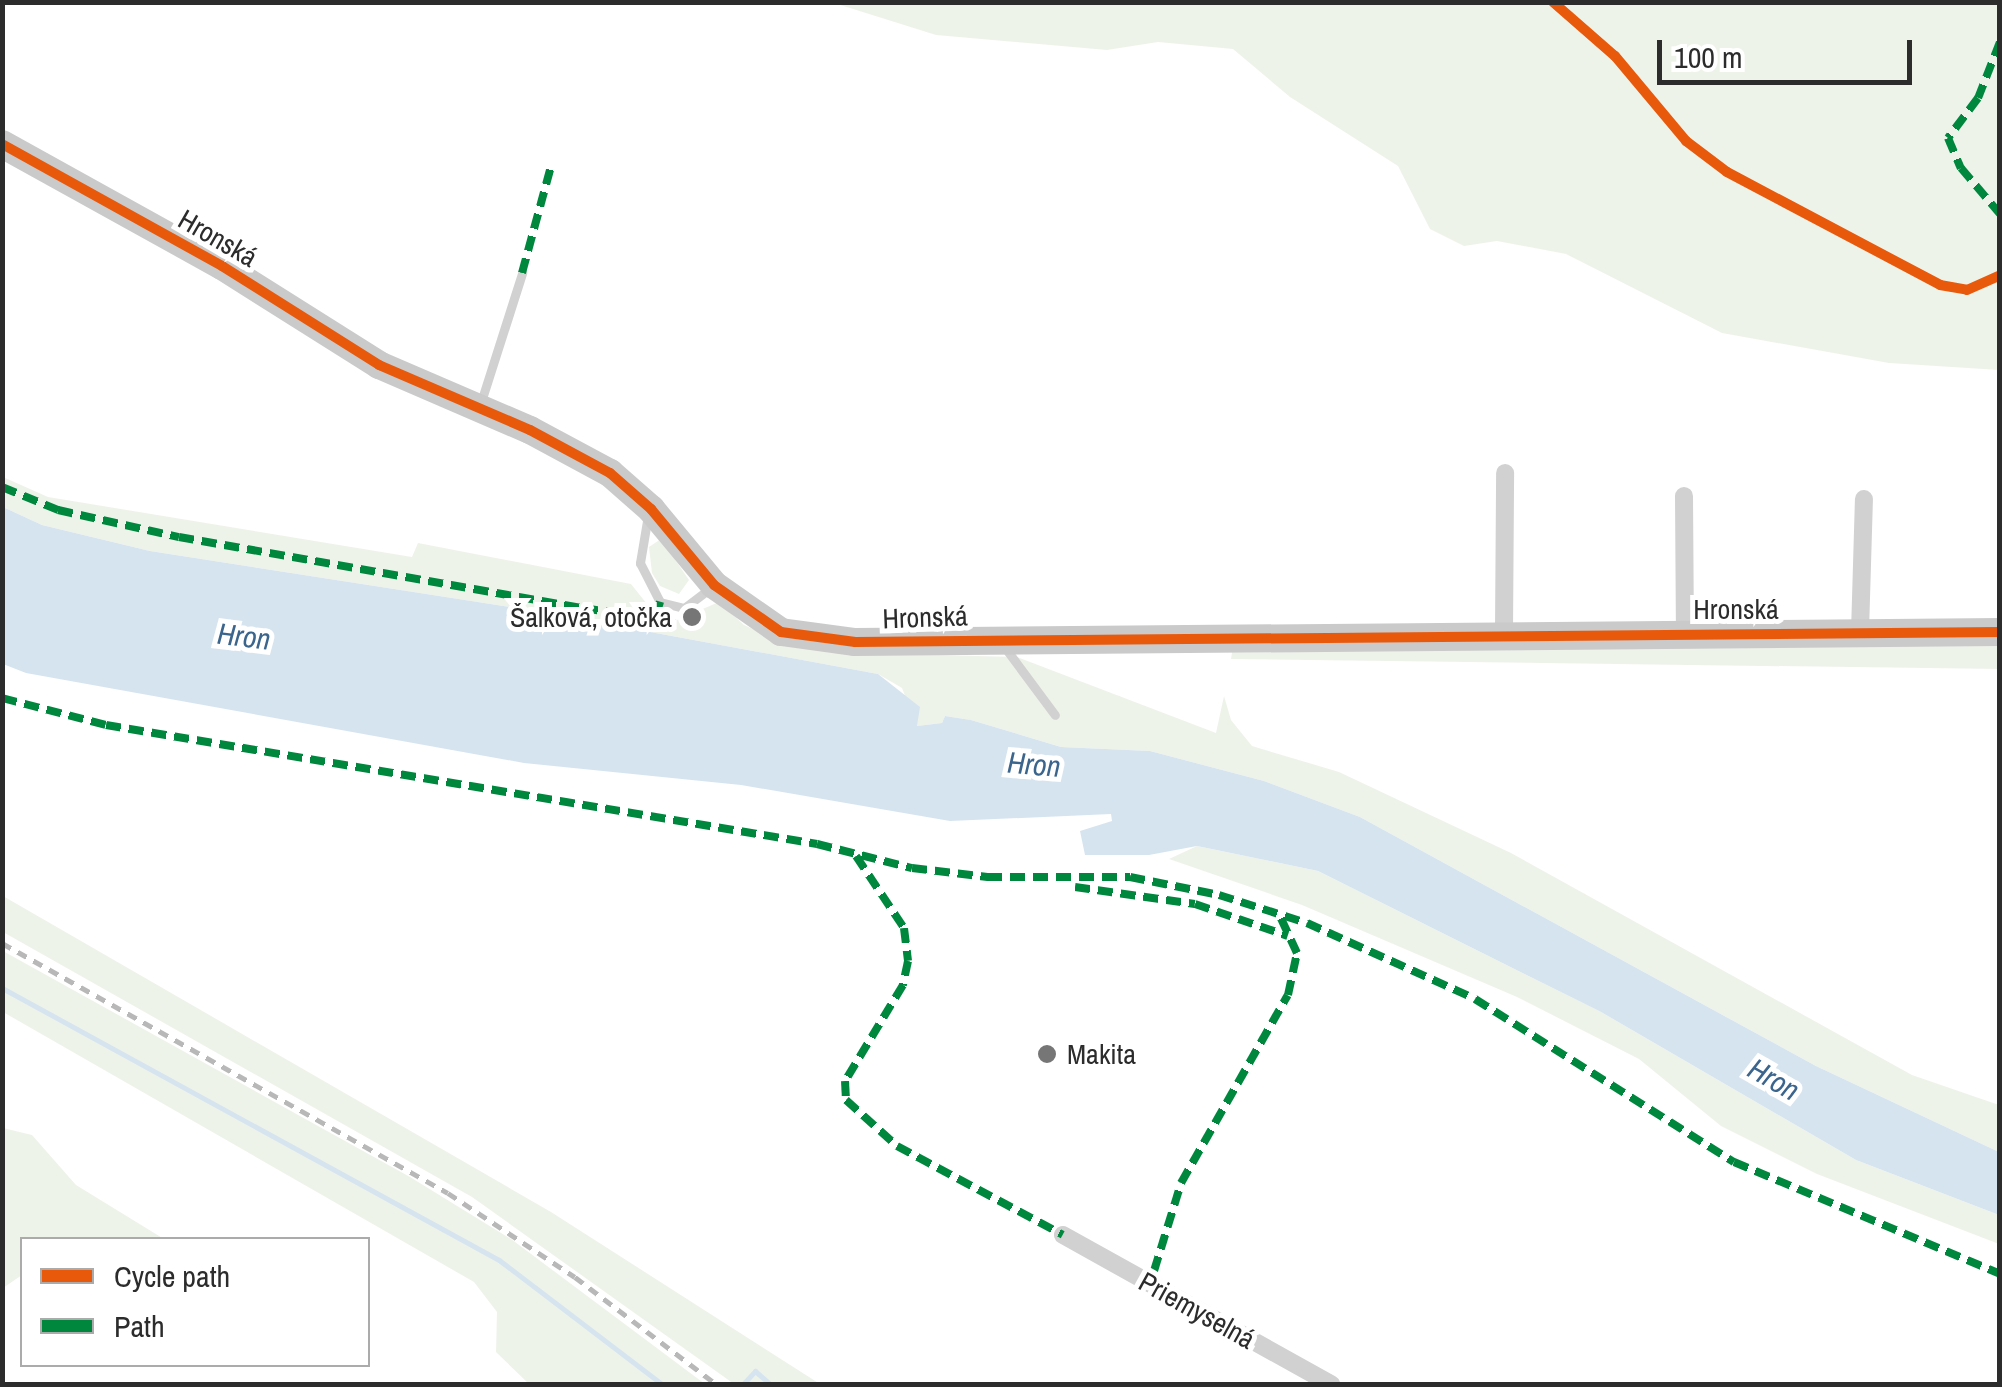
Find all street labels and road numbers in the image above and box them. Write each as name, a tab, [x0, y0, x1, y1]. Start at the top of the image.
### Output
street label: Hronská	[173, 202, 263, 274]
street label: Hronská	[1693, 592, 1779, 626]
street label: Hronská	[882, 599, 968, 635]
street label: Priemyselná	[1133, 1264, 1261, 1356]

